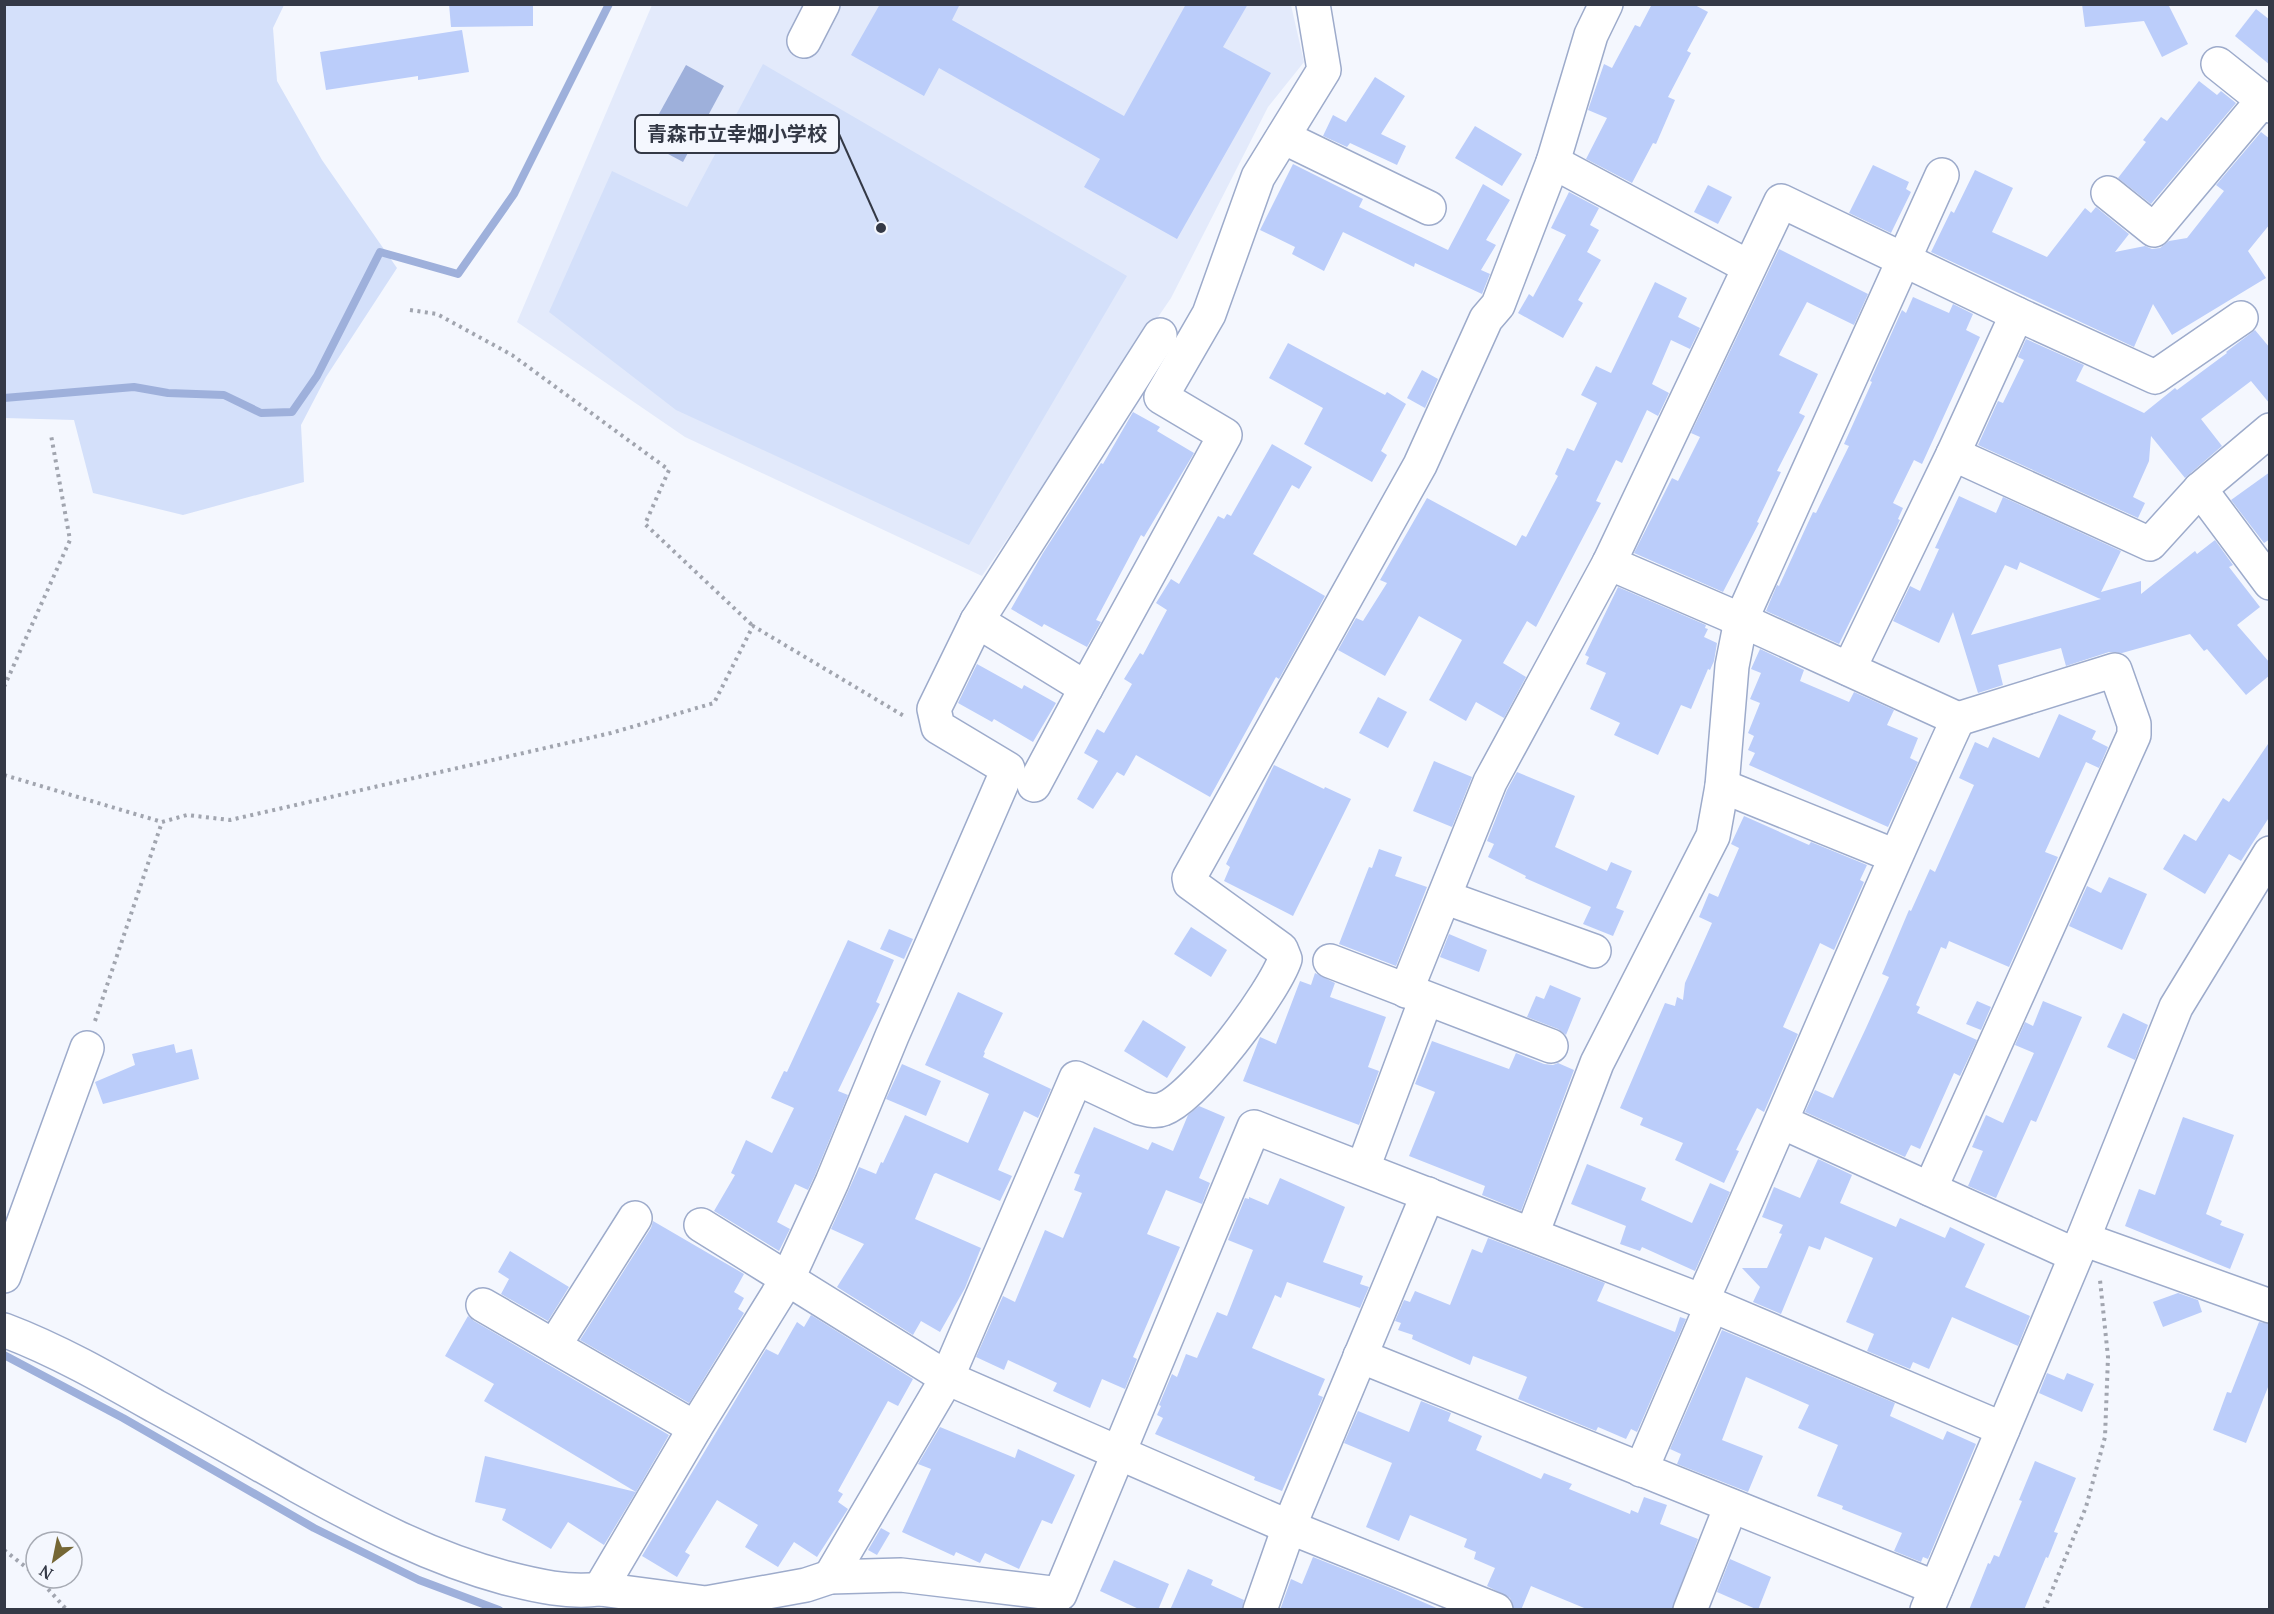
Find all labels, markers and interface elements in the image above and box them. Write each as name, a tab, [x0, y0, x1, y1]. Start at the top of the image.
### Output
callout: 青森市立幸畑小学校	[635, 115, 839, 153]
text: 青森市立幸畑小学校	[647, 120, 827, 147]
north arrow	[24, 1530, 84, 1590]
text: N	[35, 1560, 57, 1585]

